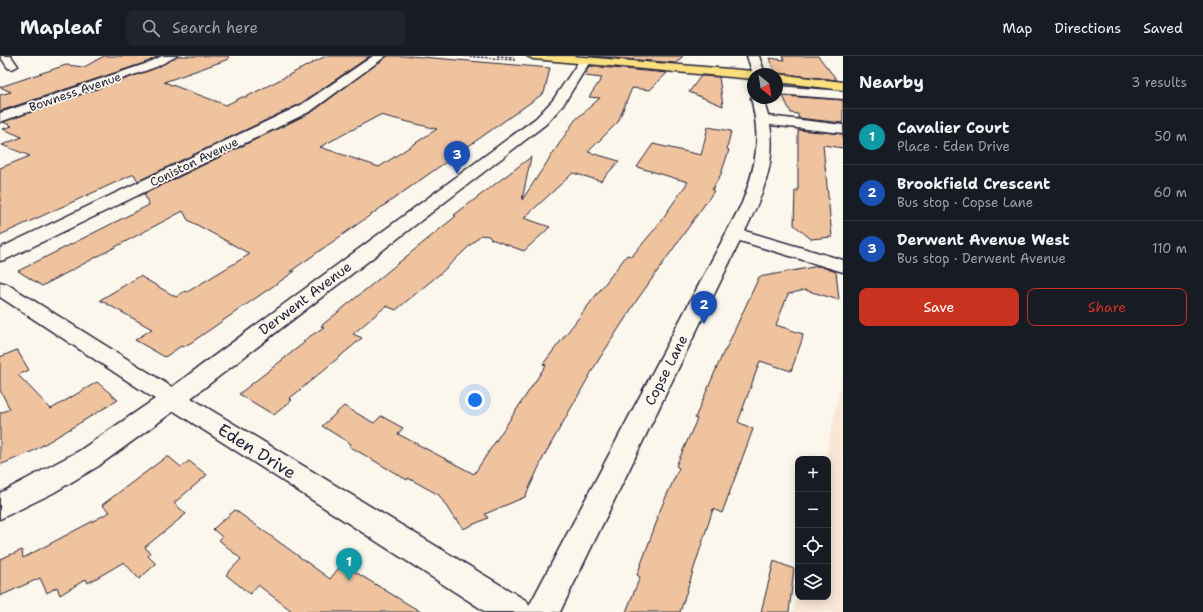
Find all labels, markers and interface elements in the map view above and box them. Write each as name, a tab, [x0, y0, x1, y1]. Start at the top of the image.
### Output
search box	[126, 10, 406, 46]
text: Mapleaf	[20, 15, 102, 40]
icon: search	[140, 17, 162, 39]
text: Search here	[172, 18, 258, 38]
text: Map	[1003, 19, 1033, 37]
text: Directions	[1055, 19, 1121, 37]
text: Saved	[1143, 19, 1183, 37]
north arrow	[747, 68, 783, 104]
street label: Bowness Avenue	[27, 69, 123, 115]
text: Nearby	[859, 71, 924, 93]
text: 3 results	[1131, 74, 1187, 91]
text: Cavalier Court	[897, 118, 1009, 138]
text: 1	[869, 128, 875, 145]
text: 50 m	[1154, 128, 1187, 145]
street label: Coniston Avenue	[147, 134, 241, 190]
text: Place · Eden Drive	[897, 138, 1010, 155]
pin: 3	[444, 141, 470, 174]
text: Brookfield Crescent	[897, 174, 1050, 194]
text: 2	[867, 184, 877, 201]
text: 60 m	[1154, 184, 1187, 201]
text: Bus stop · Copse Lane	[897, 194, 1033, 211]
text: Derwent Avenue West	[897, 230, 1070, 250]
text: 3	[867, 240, 877, 257]
text: 110 m	[1152, 240, 1187, 257]
text: Bus stop · Derwent Avenue	[897, 250, 1066, 267]
street label: Derwent Avenue	[255, 257, 355, 339]
button: Save	[859, 288, 1019, 326]
button: Share	[1027, 288, 1187, 326]
pin: 2	[691, 291, 717, 324]
street label: Copse Lane	[641, 332, 691, 408]
your location	[465, 390, 485, 410]
street label: Eden Drive	[214, 418, 300, 484]
map controls	[795, 456, 831, 600]
button: +	[795, 456, 831, 492]
button: −	[795, 492, 831, 528]
button: locate	[795, 528, 831, 564]
pin: 1	[336, 548, 362, 581]
button: layers	[795, 564, 831, 600]

